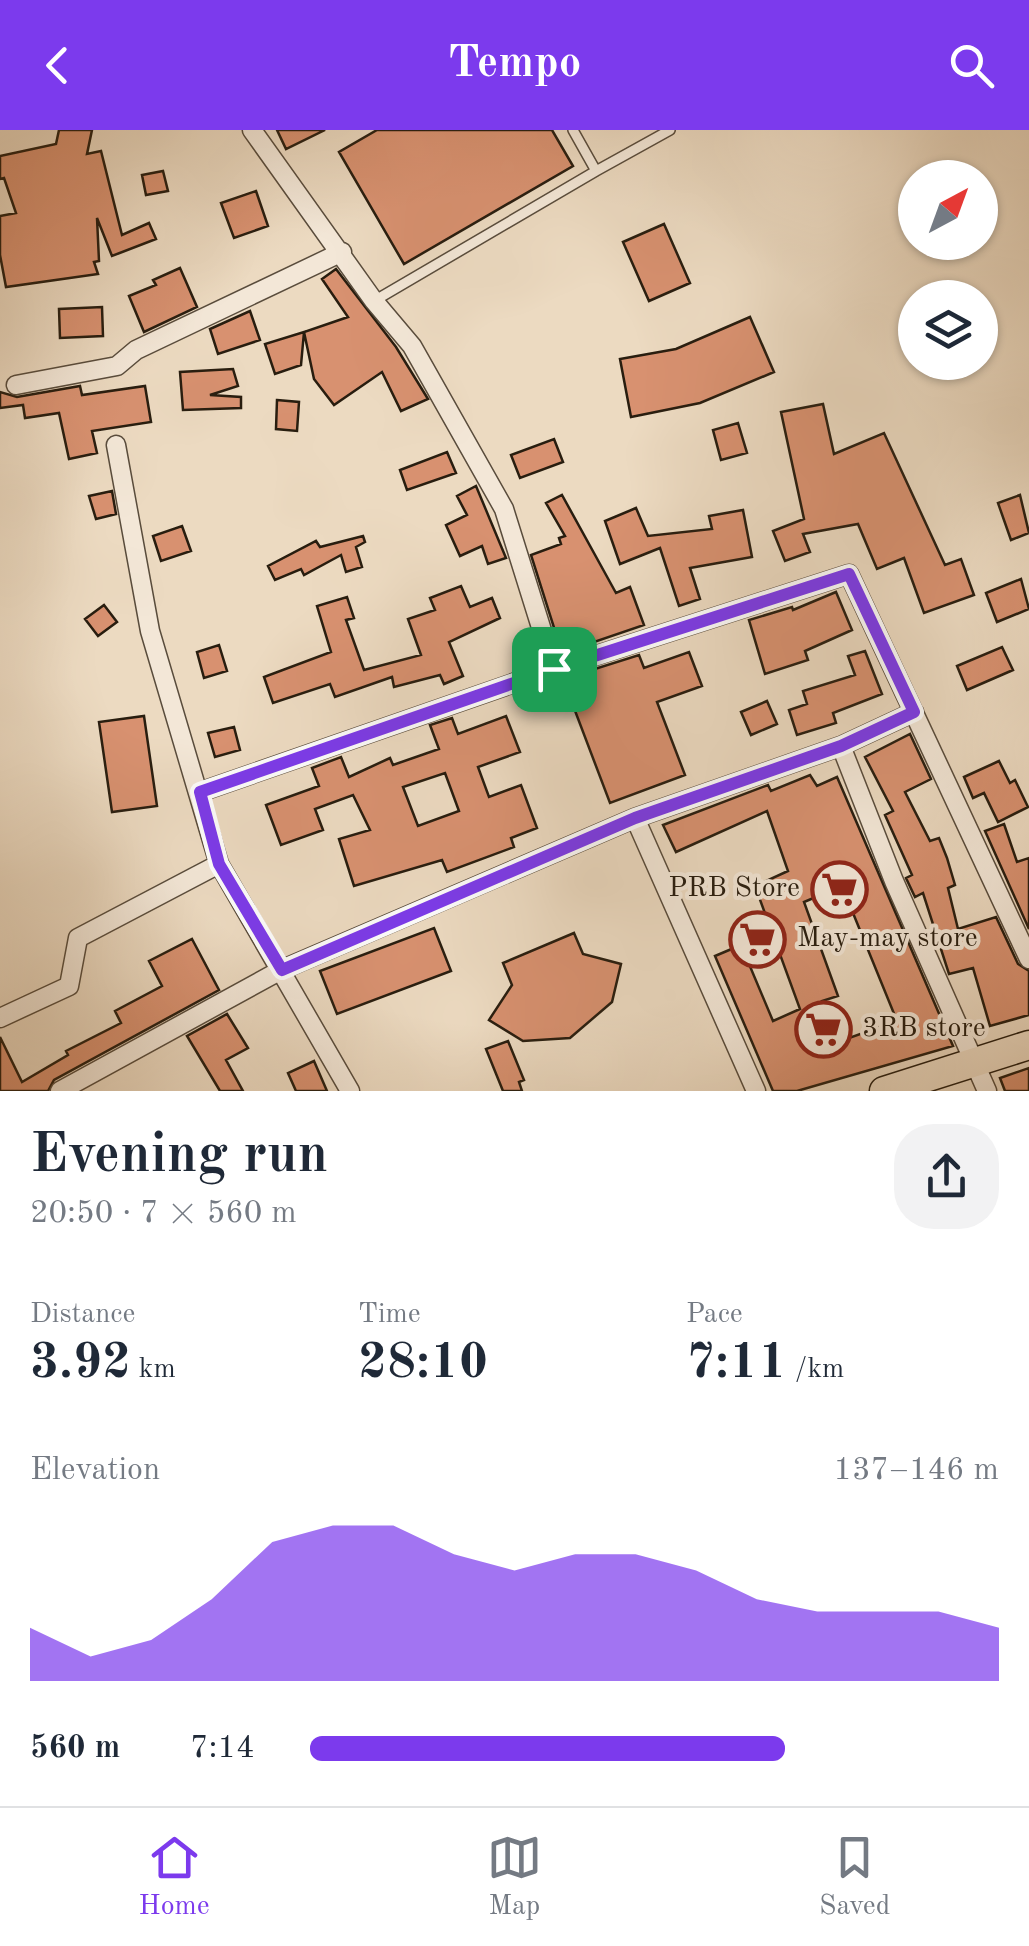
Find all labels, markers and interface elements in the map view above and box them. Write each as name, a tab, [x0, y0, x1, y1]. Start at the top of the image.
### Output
icon: back	[30, 38, 85, 93]
icon: search	[944, 38, 999, 93]
text: Tempo	[448, 42, 581, 87]
north arrow	[898, 160, 998, 260]
map controls	[898, 160, 998, 380]
button: layers	[898, 280, 998, 380]
pin	[512, 627, 597, 712]
icon: arrive	[527, 642, 582, 697]
supermarket icon: PRB Store	[809, 859, 869, 919]
place label: PRB Store	[668, 875, 800, 903]
supermarket icon: May-may store	[728, 909, 788, 969]
place label: May-may store	[797, 925, 978, 953]
supermarket icon: 3RB store	[793, 999, 853, 1059]
place label: 3RB store	[862, 1015, 986, 1043]
button: share	[894, 1124, 999, 1229]
text: Evening run	[30, 1129, 328, 1184]
text: 20:50 · 7 × 560 m	[30, 1198, 297, 1230]
text: Distance	[30, 1301, 135, 1329]
text: Time	[358, 1301, 421, 1329]
text: Pace	[686, 1301, 743, 1329]
text: 3.92	[30, 1339, 131, 1389]
text: 28:10	[358, 1339, 488, 1389]
text: 7:11	[686, 1339, 787, 1389]
text: km	[131, 1356, 176, 1384]
text: /km	[787, 1356, 844, 1384]
text: Elevation	[30, 1455, 160, 1487]
text: 137–146 m	[833, 1455, 999, 1487]
text: 560 m	[30, 1733, 120, 1765]
text: 7:14	[190, 1733, 255, 1765]
tab: Home	[139, 1830, 210, 1925]
tab: Map	[487, 1830, 542, 1925]
tab: Saved	[819, 1830, 890, 1925]

